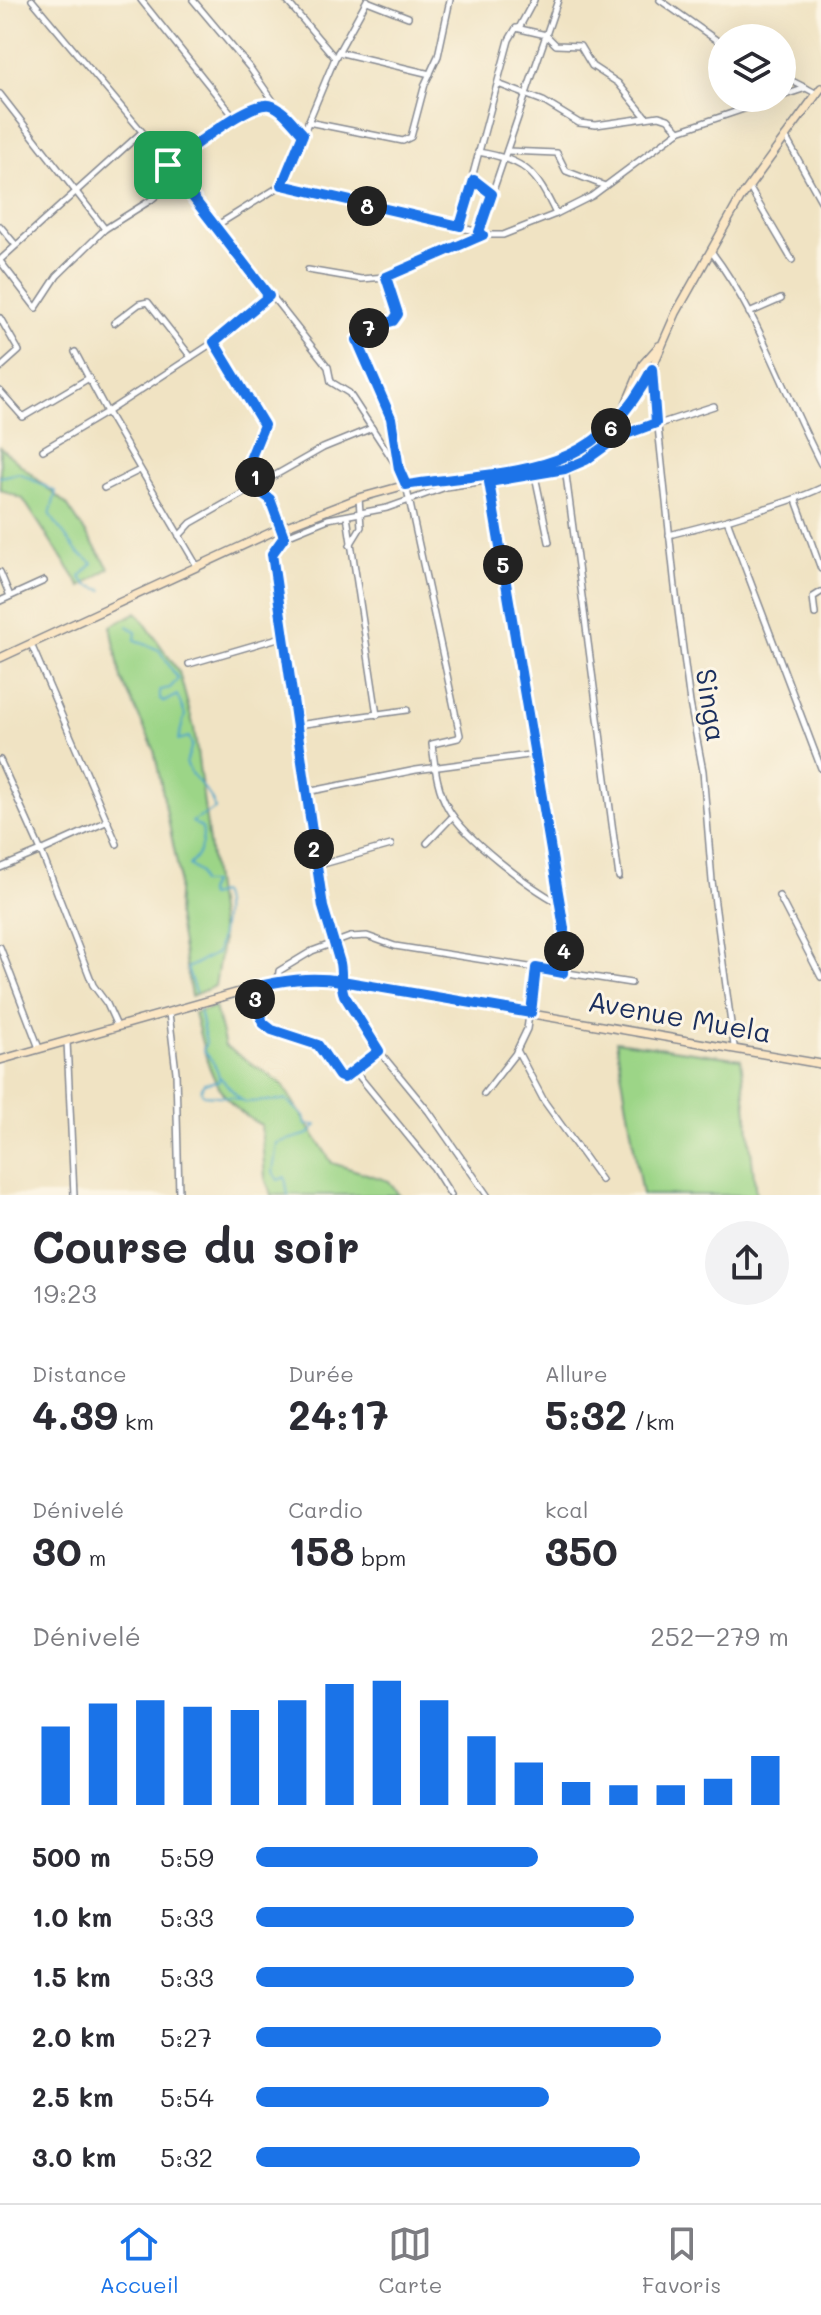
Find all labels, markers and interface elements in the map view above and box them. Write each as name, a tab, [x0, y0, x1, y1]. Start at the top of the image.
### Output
map controls	[708, 24, 796, 112]
button: layers	[708, 24, 796, 112]
pin	[134, 131, 202, 199]
icon: arrive	[146, 143, 190, 187]
pin: 8	[347, 186, 387, 226]
text: 8	[360, 191, 374, 220]
pin: 7	[349, 308, 389, 348]
text: 7	[363, 313, 375, 342]
pin: 6	[591, 408, 631, 448]
text: 6	[604, 413, 618, 442]
pin: 1	[235, 457, 275, 497]
text: 1	[250, 462, 260, 491]
pin: 5	[483, 545, 523, 585]
text: 5	[497, 550, 509, 579]
street label: Singa	[688, 666, 736, 744]
pin: 2	[294, 829, 334, 869]
text: 2	[308, 834, 320, 863]
pin: 4	[544, 931, 584, 971]
text: 4	[557, 936, 571, 965]
pin: 3	[235, 979, 275, 1019]
street label: Avenue Muela	[586, 982, 774, 1050]
text: 3	[248, 984, 262, 1013]
text: Course du soir	[32, 1217, 359, 1274]
button: share	[705, 1221, 789, 1305]
text: 19:23	[32, 1276, 97, 1310]
text: Distance	[32, 1359, 127, 1388]
text: Durée	[288, 1359, 354, 1388]
text: Allure	[545, 1359, 608, 1388]
text: 4.39	[32, 1388, 118, 1440]
text: 24:17	[288, 1388, 389, 1440]
text: 5:32	[545, 1388, 627, 1440]
text: km	[118, 1407, 154, 1436]
text: /km	[627, 1407, 675, 1436]
text: Dénivelé	[32, 1495, 124, 1524]
text: Cardio	[288, 1495, 363, 1524]
text: kcal	[545, 1495, 589, 1524]
text: 30	[32, 1524, 82, 1576]
text: 158	[288, 1524, 354, 1576]
text: 350	[545, 1524, 618, 1576]
text: m	[82, 1543, 106, 1572]
text: bpm	[354, 1543, 406, 1572]
text: Dénivelé	[32, 1619, 141, 1653]
text: 252–279 m	[650, 1619, 789, 1653]
text: 500 m	[32, 1840, 111, 1874]
text: 5:59	[160, 1840, 214, 1874]
text: 1.0 km	[32, 1900, 112, 1934]
text: 5:33	[160, 1900, 214, 1934]
text: 1.5 km	[32, 1960, 111, 1994]
text: 5:33	[160, 1960, 214, 1994]
text: 2.0 km	[32, 2020, 115, 2054]
text: 5:27	[160, 2020, 212, 2054]
text: 2.5 km	[32, 2080, 114, 2114]
text: 5:54	[160, 2080, 214, 2114]
text: 3.0 km	[32, 2140, 116, 2174]
text: 5:32	[160, 2140, 213, 2174]
tab: Accueil	[100, 2222, 179, 2299]
tab: Carte	[379, 2222, 442, 2299]
tab: Favoris	[642, 2222, 721, 2299]

